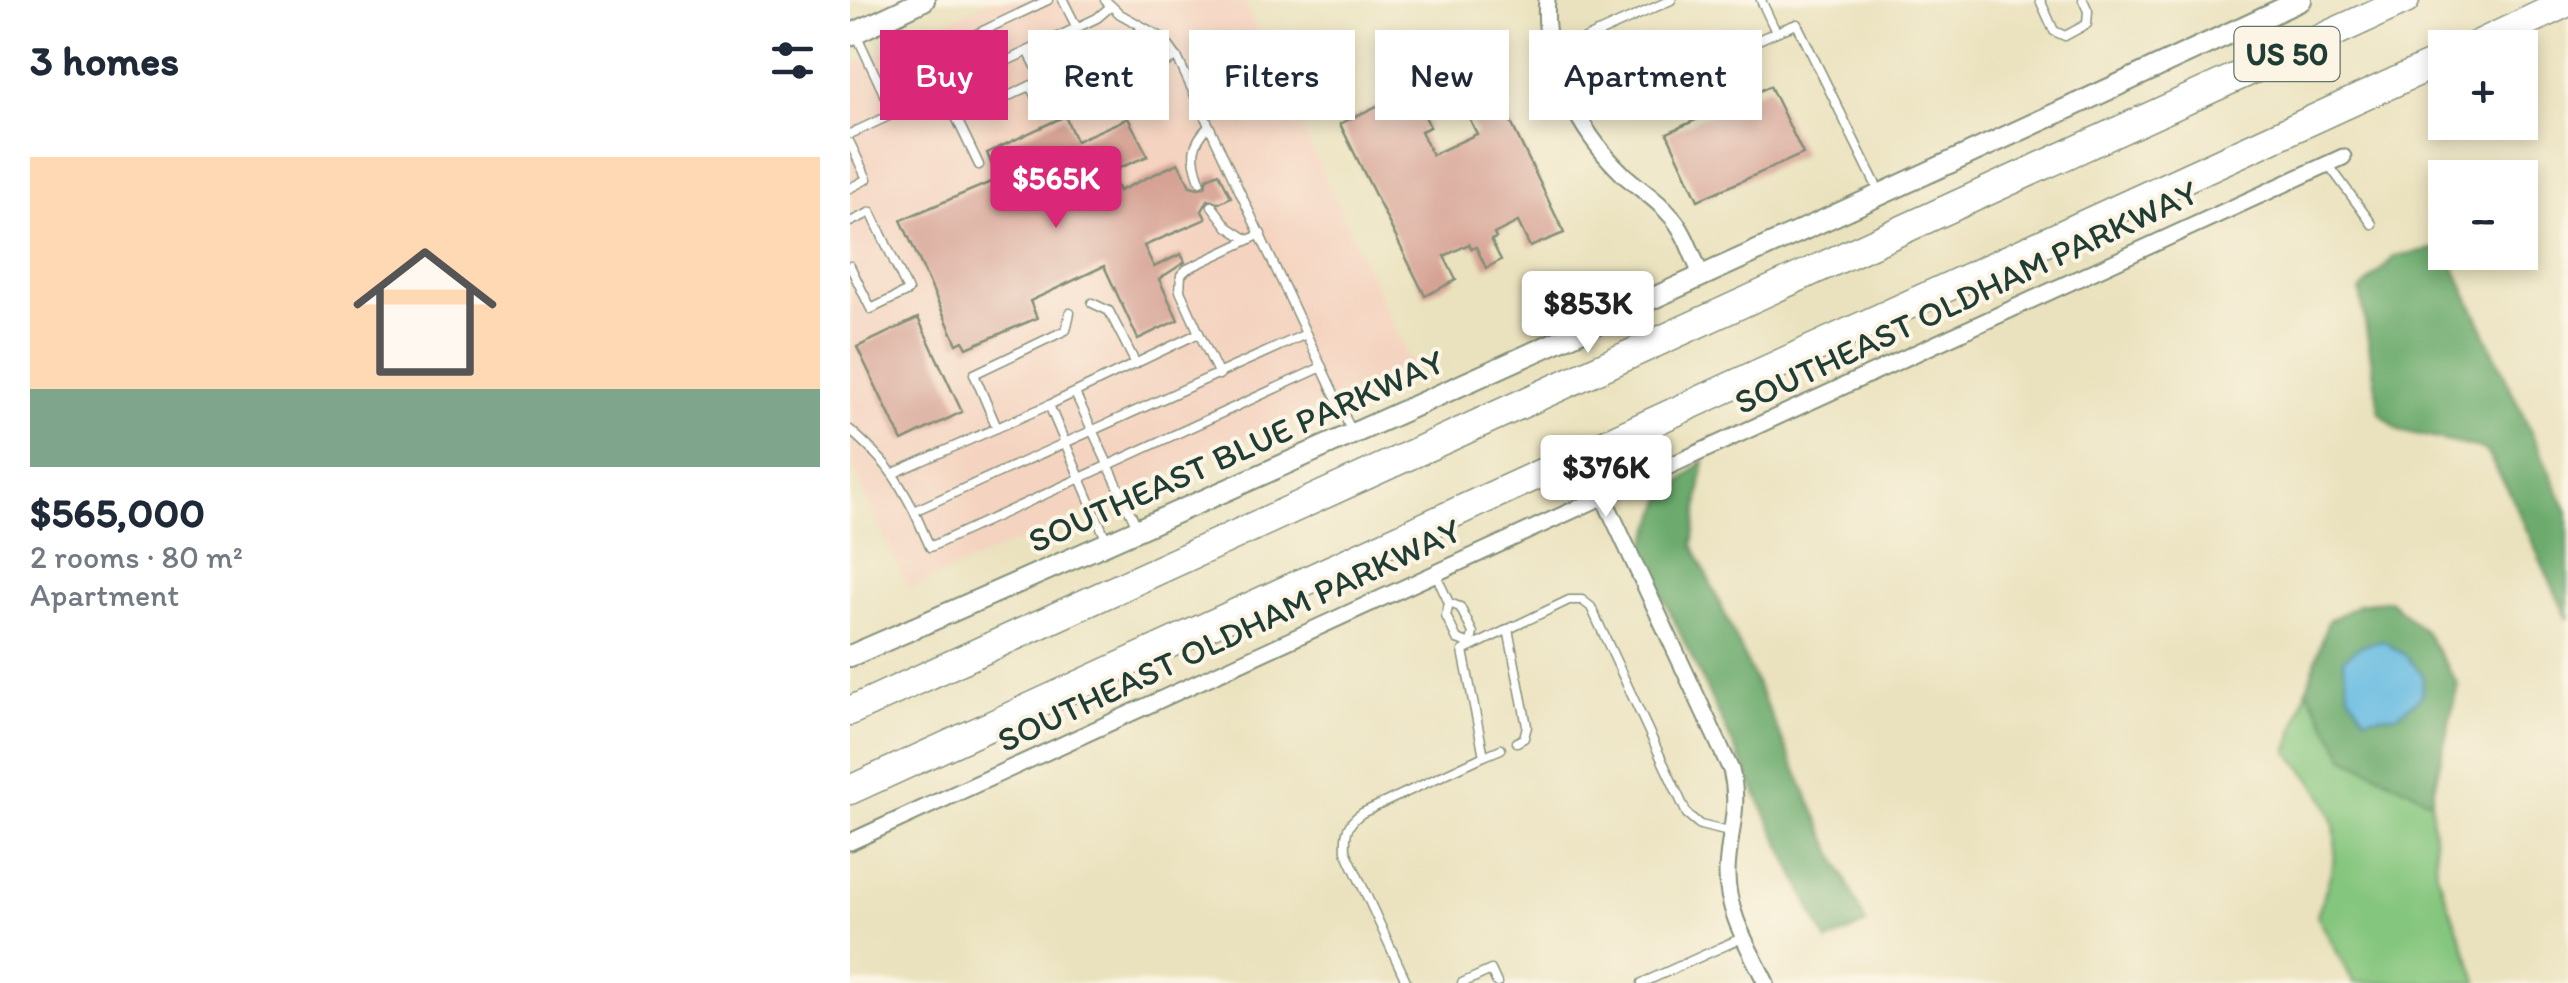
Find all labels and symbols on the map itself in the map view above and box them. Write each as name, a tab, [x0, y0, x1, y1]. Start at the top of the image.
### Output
road number: US 50	[2234, 27, 2340, 81]
pin: $565K	[986, 146, 1126, 231]
street label: SOUTHEAST OLDHAM PARKWAY	[1728, 171, 2204, 423]
pin: $853K	[1518, 271, 1658, 356]
street label: SOUTHEAST BLUE PARKWAY	[1022, 340, 1450, 562]
pin: $376K	[1536, 435, 1676, 520]
street label: SOUTHEAST OLDHAM PARKWAY	[991, 509, 1467, 761]

